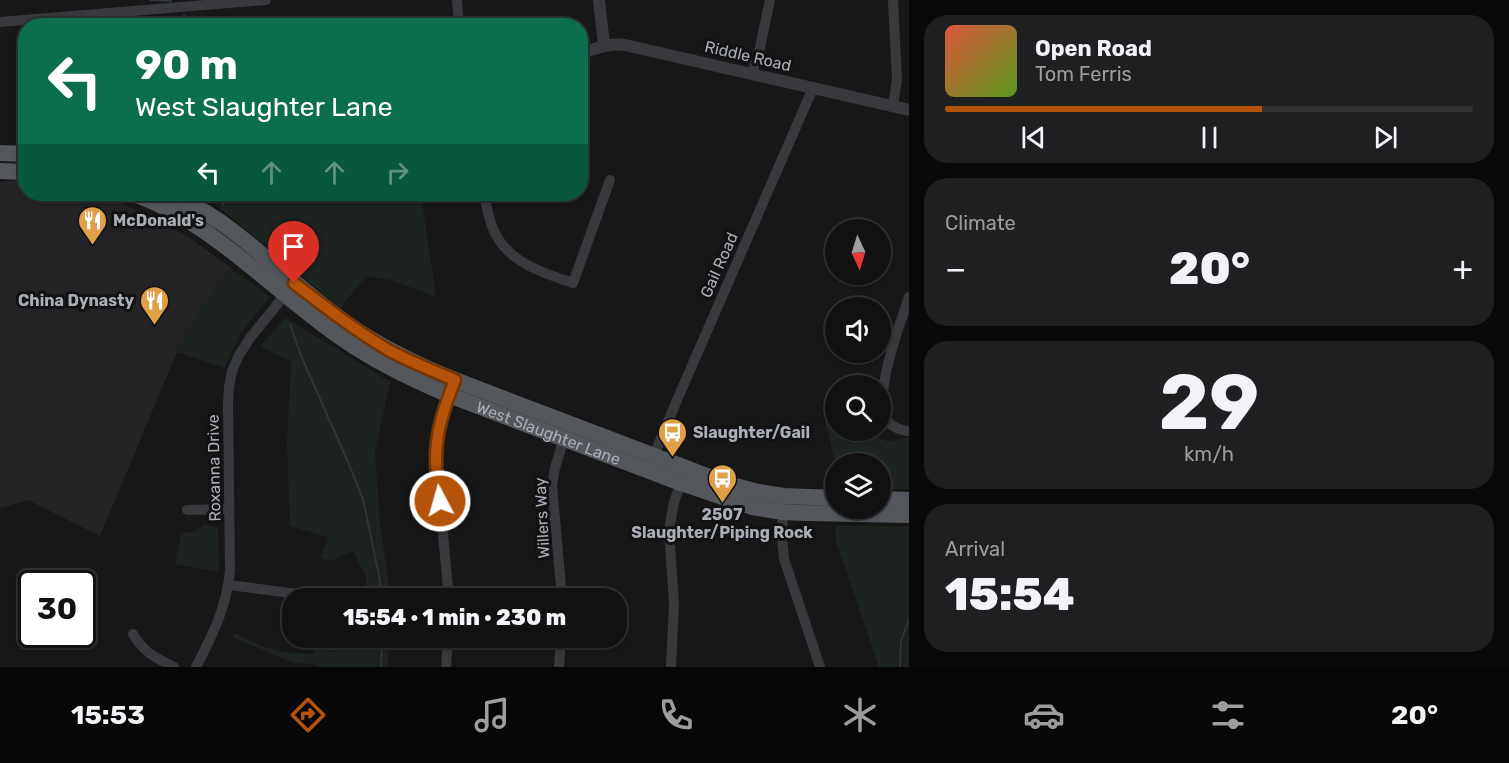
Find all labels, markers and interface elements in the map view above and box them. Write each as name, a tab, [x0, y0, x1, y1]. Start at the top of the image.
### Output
text: Open Road	[1035, 35, 1152, 62]
street label: Riddle Road	[703, 37, 793, 75]
text: 90 m	[135, 40, 238, 90]
icon: left	[36, 42, 114, 120]
text: Tom Ferris	[1035, 62, 1132, 86]
text: West Slaughter Lane	[135, 91, 393, 123]
icon: previous	[1017, 121, 1050, 154]
icon: pause	[1193, 121, 1226, 154]
icon: next	[1369, 121, 1402, 154]
icon: left	[192, 156, 225, 189]
icon: ahead	[255, 156, 288, 189]
icon: ahead	[318, 156, 351, 189]
icon: right	[381, 156, 414, 189]
restaurant icon: McDonald's	[76, 204, 108, 246]
place label: McDonald's	[113, 211, 204, 230]
text: Climate	[945, 211, 1016, 235]
north arrow	[825, 219, 891, 285]
map controls	[825, 219, 891, 519]
pin	[268, 221, 319, 283]
street label: Gail Road	[696, 229, 742, 301]
icon: arrive	[277, 230, 310, 263]
text: 20°	[1169, 242, 1250, 295]
text: −	[945, 249, 966, 288]
text: +	[1452, 249, 1473, 288]
restaurant icon: China Dynasty	[139, 284, 171, 326]
place label: China Dynasty	[18, 291, 134, 310]
button: sound	[825, 297, 891, 363]
text: 29	[1159, 356, 1259, 449]
button: search	[825, 375, 891, 441]
street label: West Slaughter Lane	[474, 397, 623, 469]
street label: Roxanna Drive	[204, 414, 224, 522]
bus stop icon: Slaughter/Gail	[656, 416, 688, 458]
place label: Slaughter/Gail	[693, 423, 810, 442]
text: km/h	[1184, 442, 1234, 466]
button: layers	[825, 453, 891, 519]
bus stop icon: 2507 Slaughter/Piping Rock	[706, 462, 738, 504]
position arrow	[408, 469, 472, 533]
street label: Willers Way	[530, 477, 554, 559]
place label: 2507 Slaughter/Piping Rock	[631, 505, 813, 542]
text: Arrival	[945, 537, 1005, 561]
text: 15:54	[945, 568, 1075, 621]
speed limit sign: 30	[18, 570, 96, 648]
text: 15:54 · 1 min · 230 m	[343, 604, 566, 631]
icon: directions	[287, 694, 329, 736]
icon: music	[471, 694, 513, 736]
icon: phone	[655, 694, 697, 736]
icon: climate	[839, 694, 881, 736]
icon: car	[1023, 694, 1065, 736]
icon: filters	[1207, 694, 1249, 736]
text: 15:53	[71, 699, 145, 731]
text: 20°	[1391, 699, 1438, 731]

